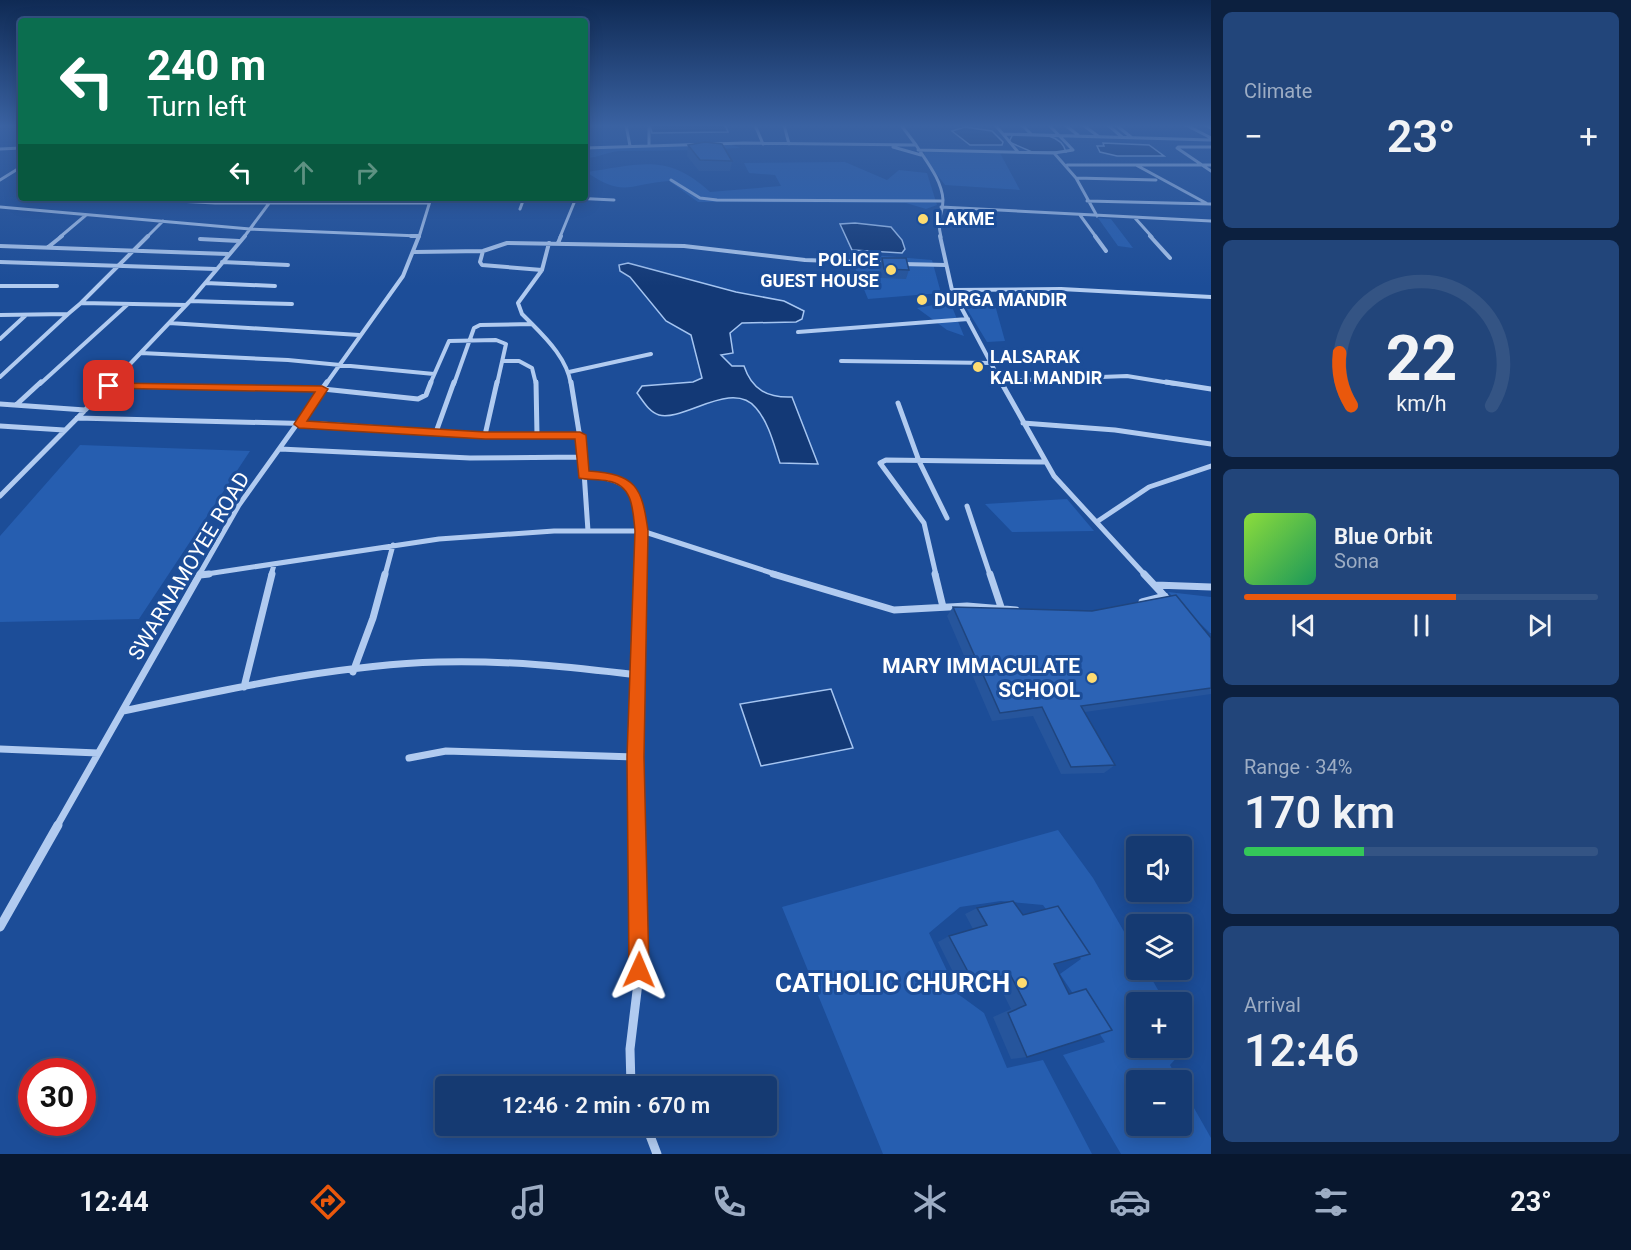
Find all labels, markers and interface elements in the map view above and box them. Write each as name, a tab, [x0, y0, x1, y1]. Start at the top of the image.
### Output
text: 240 m	[147, 41, 266, 90]
icon: left	[48, 42, 126, 120]
text: Climate	[1244, 79, 1312, 103]
text: Turn left	[147, 91, 247, 123]
text: 23°	[1387, 110, 1455, 163]
text: −	[1244, 117, 1263, 156]
text: +	[1579, 117, 1598, 156]
icon: left	[224, 156, 257, 189]
icon: ahead	[287, 156, 320, 189]
icon: right	[350, 156, 383, 189]
place label: LAKME	[935, 208, 994, 229]
marker: LAKME	[916, 212, 930, 226]
place label: POLICE GUEST HOUSE	[760, 249, 879, 291]
marker: POLICE GUEST HOUSE	[884, 263, 898, 277]
place label: DURGA MANDIR	[934, 289, 1068, 310]
marker: DURGA MANDIR	[915, 293, 929, 307]
text: 22	[1385, 322, 1457, 395]
place label: LALSARAK KALI MANDIR	[990, 346, 1103, 388]
pin	[83, 360, 134, 411]
marker: LALSARAK KALI MANDIR	[971, 360, 985, 374]
icon: arrive	[92, 369, 125, 402]
text: km/h	[1396, 391, 1446, 416]
street label: SWARNAMOYEE ROAD	[123, 468, 255, 664]
text: Blue Orbit	[1334, 524, 1432, 549]
text: Sona	[1334, 549, 1379, 573]
icon: previous	[1287, 609, 1320, 642]
icon: pause	[1405, 609, 1438, 642]
icon: next	[1523, 609, 1556, 642]
place label: MARY IMMACULATE SCHOOL	[882, 654, 1080, 702]
marker: MARY IMMACULATE SCHOOL	[1085, 671, 1099, 685]
text: Range · 34%	[1244, 755, 1352, 779]
text: 170 km	[1244, 786, 1395, 839]
map controls	[1126, 836, 1192, 1136]
button: sound	[1126, 836, 1192, 902]
button: layers	[1126, 914, 1192, 980]
position arrow	[607, 938, 671, 1002]
place label: CATHOLIC CHURCH	[775, 968, 1010, 998]
marker: CATHOLIC CHURCH	[1015, 976, 1029, 990]
button: +	[1126, 992, 1192, 1058]
text: Arrival	[1244, 993, 1301, 1017]
text: 12:46	[1244, 1024, 1359, 1077]
speed limit sign: 30	[18, 1058, 96, 1136]
button: −	[1126, 1070, 1192, 1136]
text: 12:46 · 2 min · 670 m	[502, 1093, 710, 1118]
icon: directions	[307, 1181, 349, 1223]
icon: music	[508, 1181, 550, 1223]
icon: phone	[708, 1181, 750, 1223]
icon: climate	[909, 1181, 951, 1223]
icon: car	[1109, 1181, 1151, 1223]
icon: filters	[1310, 1181, 1352, 1223]
text: 12:44	[79, 1186, 149, 1218]
text: 23°	[1510, 1186, 1552, 1218]

